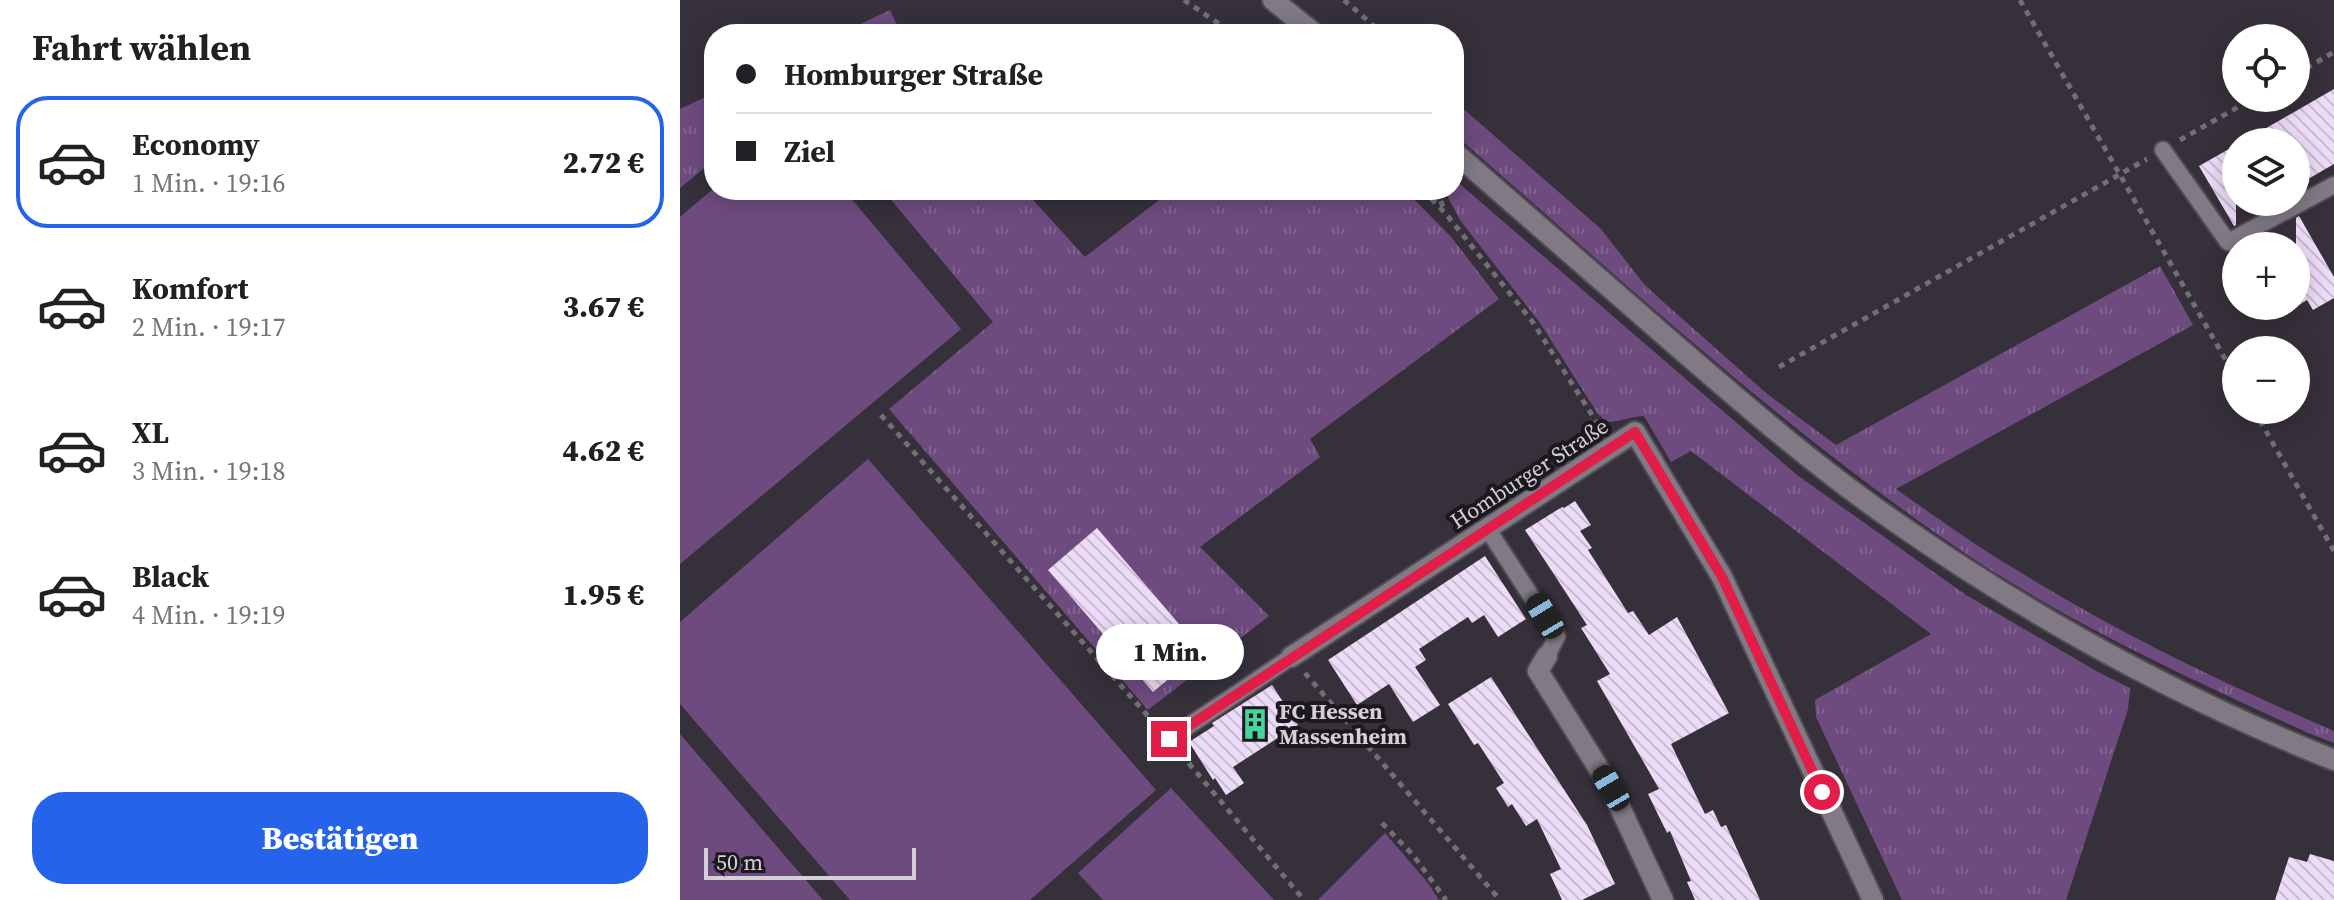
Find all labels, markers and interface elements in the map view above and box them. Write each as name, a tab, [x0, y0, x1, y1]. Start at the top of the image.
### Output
text: Fahrt wählen	[32, 23, 251, 72]
map controls	[2222, 24, 2310, 424]
button: locate	[2222, 24, 2310, 112]
text: Homburger Straße	[784, 54, 1043, 95]
text: Economy	[132, 124, 260, 165]
icon: car	[36, 126, 108, 198]
button: layers	[2222, 128, 2310, 216]
text: Ziel	[784, 131, 835, 172]
text: 2.72 €	[563, 142, 644, 183]
text: 1 Min. · 19:16	[132, 165, 286, 201]
button: +	[2222, 232, 2310, 320]
text: Komfort	[132, 268, 249, 309]
icon: car	[36, 270, 108, 342]
text: 3.67 €	[563, 286, 644, 327]
text: 2 Min. · 19:17	[132, 309, 286, 345]
button: −	[2222, 336, 2310, 424]
street label: Homburger Straße	[1444, 411, 1614, 535]
text: XL	[132, 412, 169, 453]
icon: car	[36, 414, 108, 486]
text: 4.62 €	[563, 430, 644, 471]
text: 3 Min. · 19:18	[132, 453, 286, 489]
text: Black	[132, 556, 209, 597]
icon: car	[36, 558, 108, 630]
text: 1.95 €	[563, 574, 644, 615]
car	[1522, 589, 1568, 643]
text: 4 Min. · 19:19	[132, 597, 286, 633]
callout: 1 Min.	[1095, 623, 1243, 679]
text: 1 Min.	[1132, 634, 1208, 670]
place label: FC Hessen Massenheim	[1279, 696, 1407, 751]
building icon: FC Hessen Massenheim	[1238, 707, 1272, 741]
route end	[1151, 721, 1187, 757]
car	[1589, 761, 1633, 815]
route start	[1804, 774, 1840, 810]
button: Bestätigen	[32, 792, 648, 884]
scale bar	[704, 844, 916, 880]
text: 50 m	[716, 847, 763, 877]

